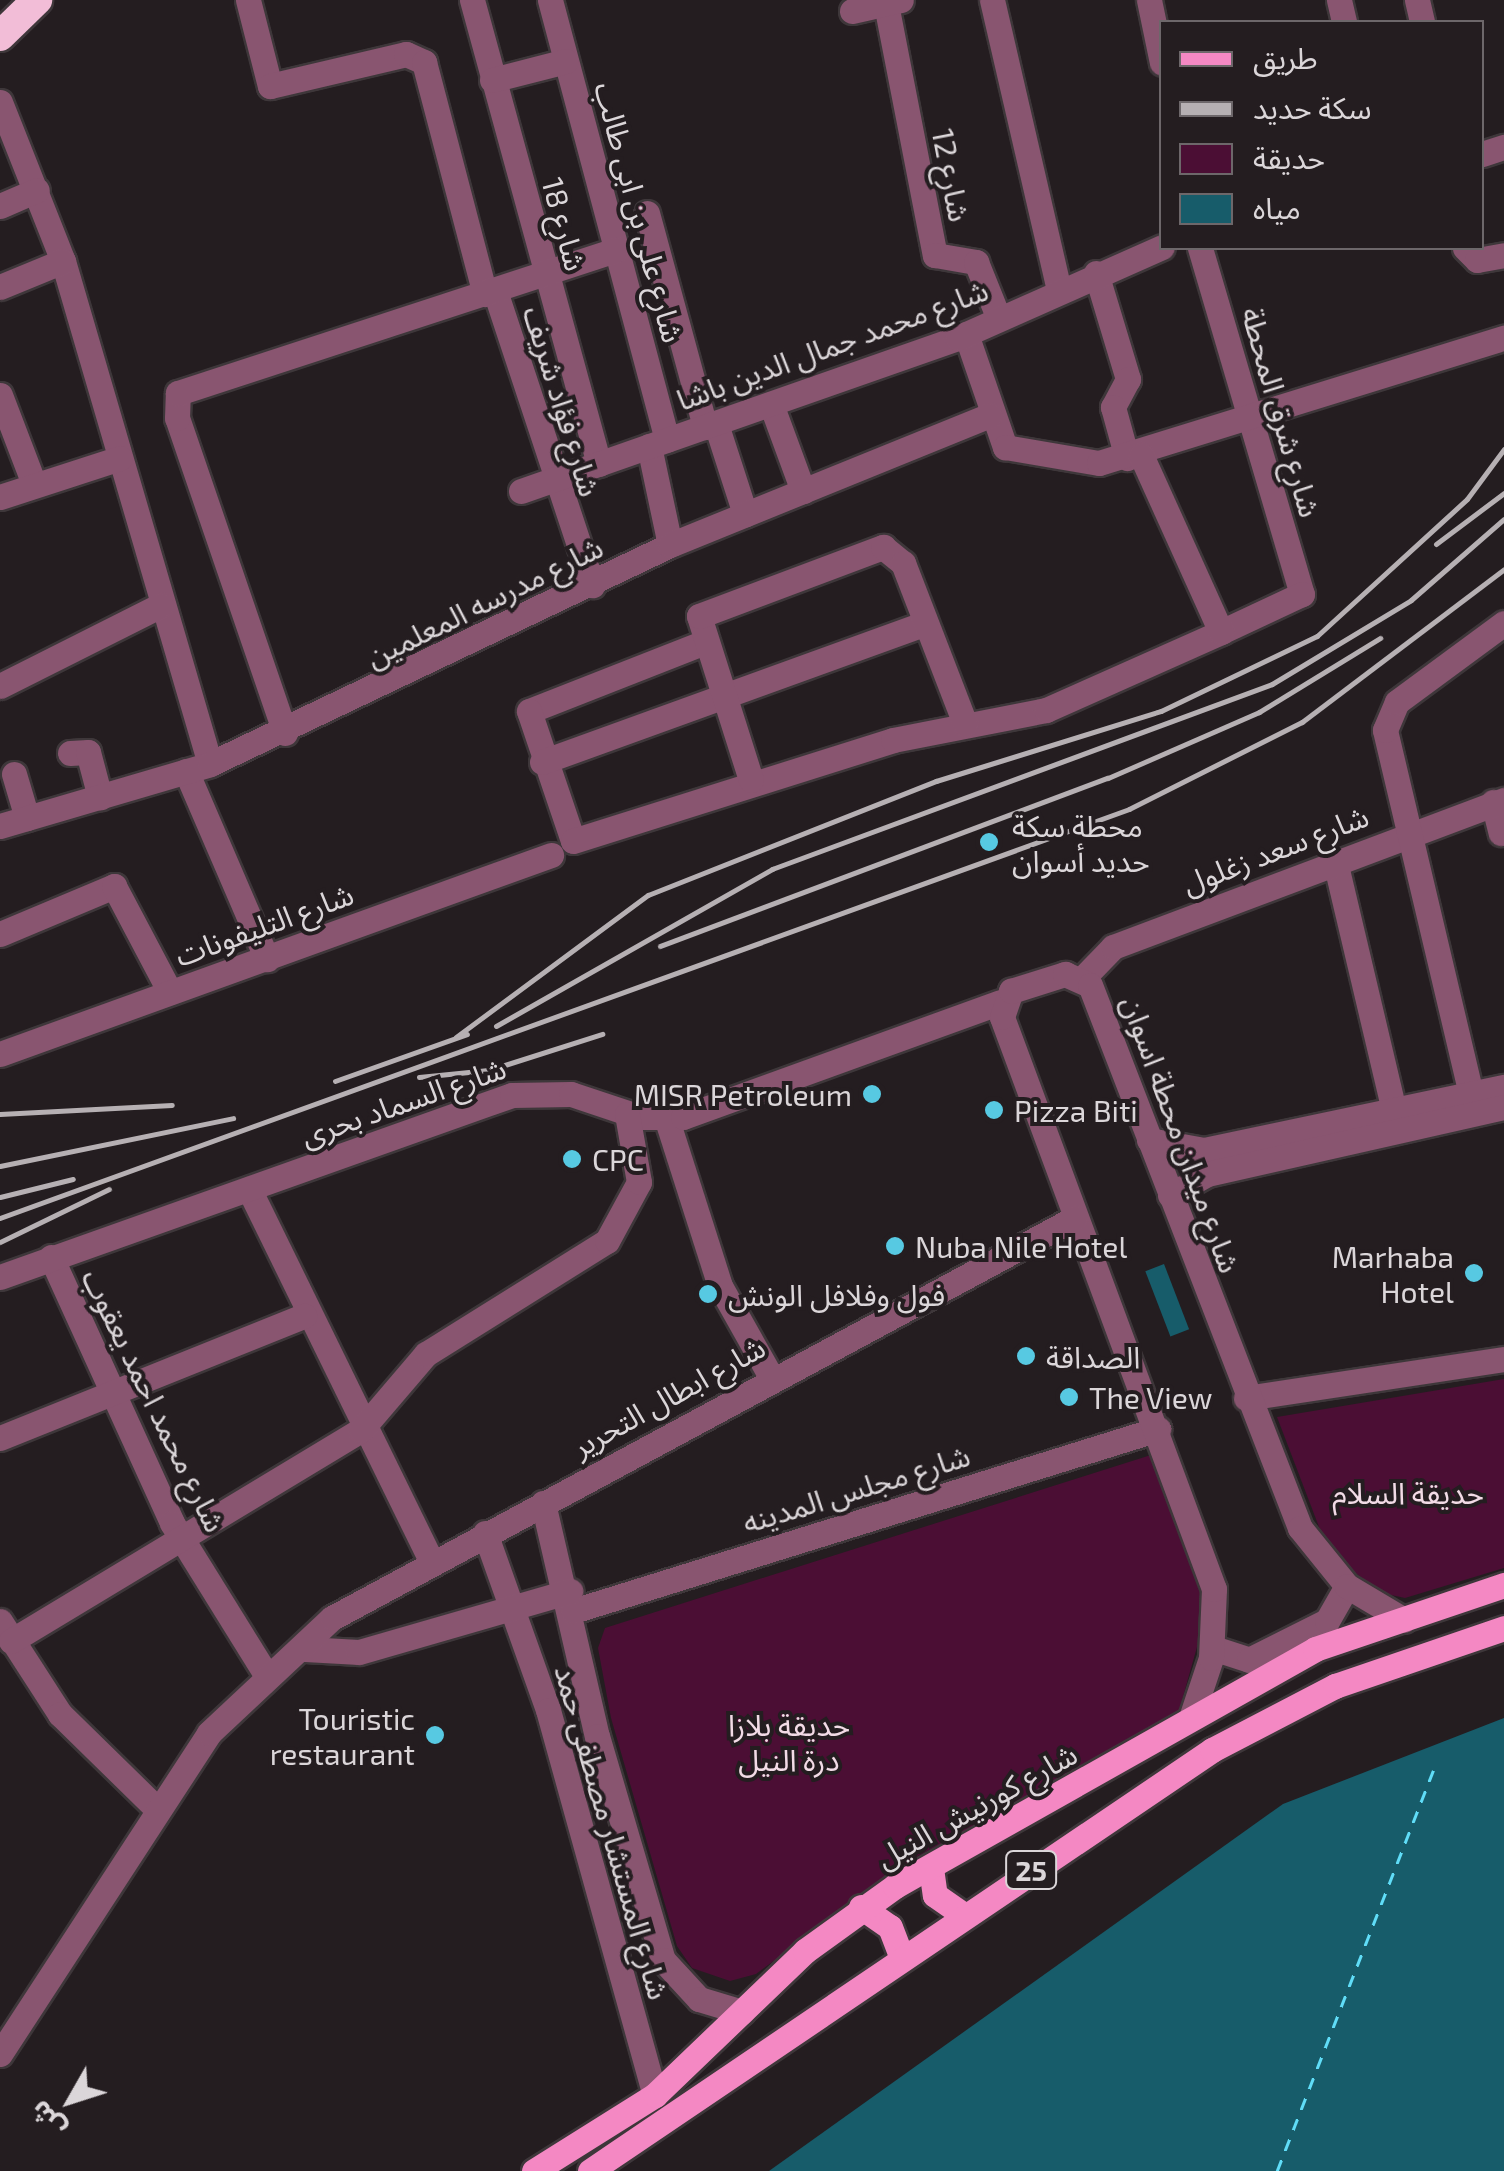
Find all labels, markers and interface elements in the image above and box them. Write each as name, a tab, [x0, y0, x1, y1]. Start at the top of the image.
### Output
legend	[1159, 20, 1484, 250]
text: طريق	[1253, 39, 1318, 75]
street label: شارع على بن ابى طالب	[588, 78, 692, 346]
text: سكة حديد	[1253, 89, 1372, 125]
street label: شارع 12	[925, 125, 979, 225]
text: حديقة	[1253, 139, 1325, 175]
street label: شارع 18	[535, 173, 595, 275]
text: مياه	[1253, 189, 1301, 225]
street label: شارع محمد جمال الدين باشا	[671, 271, 993, 417]
street label: شارع فؤاد شريف	[517, 301, 609, 501]
street label: شارع شرق المحطة	[1235, 303, 1329, 521]
street label: شارع مدرسه المعلمين	[360, 528, 608, 674]
street label: شارع سعد زغلول	[1177, 797, 1373, 901]
place label: محطة سكة حديد أسوان	[1012, 807, 1150, 878]
marker: محطة سكة حديد أسوان	[976, 829, 1002, 855]
street label: شارع التليفونات	[170, 875, 358, 973]
street label: شارع ميدان محطة اسوان	[1115, 990, 1249, 1278]
street label: شارع السماد بحرى	[296, 1049, 510, 1153]
place label: MISR Petroleum	[634, 1076, 852, 1112]
marker: MISR Petroleum	[861, 1083, 883, 1105]
place label: Pizza Biti	[1014, 1092, 1138, 1128]
marker: Pizza Biti	[983, 1099, 1005, 1121]
place label: CPC	[592, 1141, 644, 1177]
marker: CPC	[561, 1148, 583, 1170]
place label: Nuba Nile Hotel	[915, 1228, 1127, 1264]
marker: Nuba Nile Hotel	[884, 1235, 906, 1257]
place label: Marhaba Hotel	[1332, 1238, 1454, 1308]
marker: Marhaba Hotel	[1463, 1262, 1485, 1284]
street label: شارع محمد احمد يعقوب	[76, 1263, 234, 1537]
place label: فول وفلافل الونش	[728, 1276, 945, 1312]
marker: فول وفلافل الونش	[697, 1283, 719, 1305]
street label: شارع ابطال التحرير	[565, 1328, 771, 1464]
place label: الصداقة	[1046, 1338, 1140, 1374]
marker: الصداقة	[1015, 1345, 1037, 1367]
place label: The View	[1089, 1379, 1213, 1415]
marker: The View	[1058, 1386, 1080, 1408]
street label: شارع مجلس المدينه	[738, 1436, 974, 1540]
park label: حديقة السلام	[1332, 1474, 1484, 1510]
street label: شارع المستشار مصطفى حمد	[548, 1661, 678, 2003]
place label: Touristic restaurant	[270, 1700, 415, 1770]
park label: حديقة بلازا درة النيل	[728, 1706, 850, 1776]
marker: Touristic restaurant	[424, 1724, 446, 1746]
street label: شارع كورنيش النيل	[869, 1735, 1083, 1875]
road number: 25	[1004, 1847, 1058, 1893]
north arrow	[20, 2051, 120, 2151]
text: ش	[21, 2094, 72, 2145]

